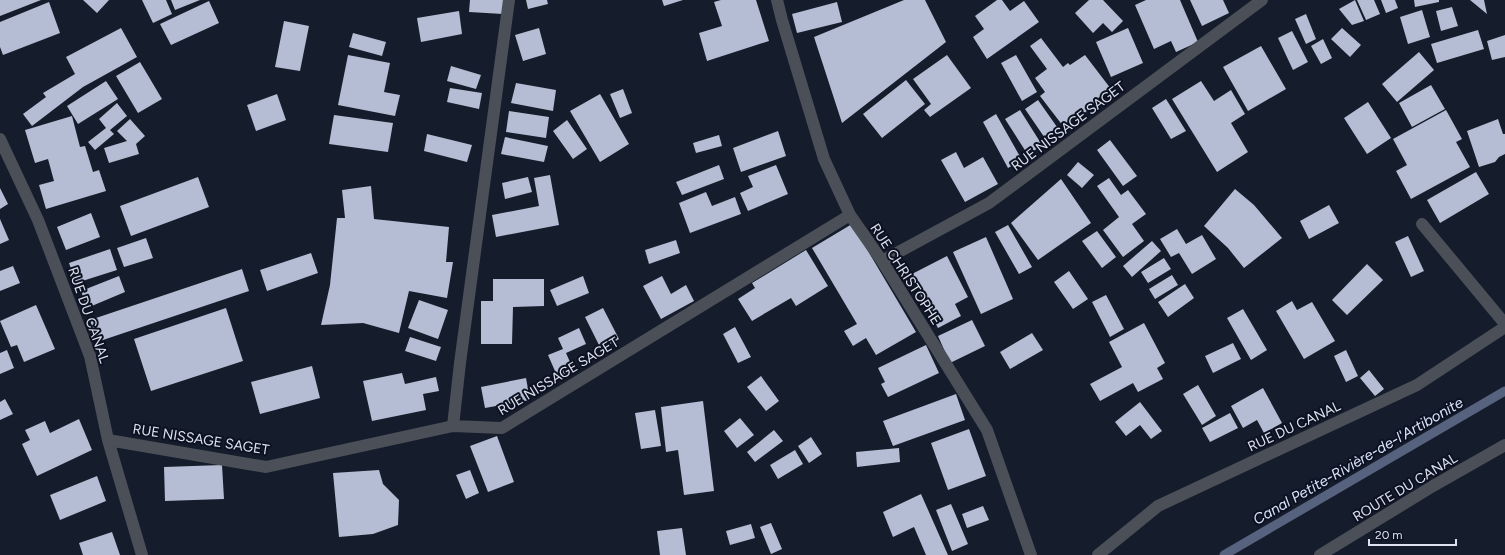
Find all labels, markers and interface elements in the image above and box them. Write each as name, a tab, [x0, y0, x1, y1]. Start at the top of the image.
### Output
street label: RUE NISSAGE SAGET	[1008, 78, 1129, 175]
street label: RUE CHRISTOPHE	[866, 220, 945, 328]
street label: RUE DU CANAL	[64, 265, 113, 366]
street label: RUE NISSAGE SAGET	[495, 333, 622, 419]
water label: Canal Petite-Rivière-de-l'Artibonite	[1250, 393, 1466, 529]
street label: RUE DU CANAL	[1245, 397, 1344, 455]
street label: RUE NISSAGE SAGET	[131, 420, 271, 459]
street label: ROUTE DU CANAL	[1350, 449, 1461, 525]
scale bar	[1369, 521, 1456, 547]
text: 20 m	[1375, 528, 1403, 542]

